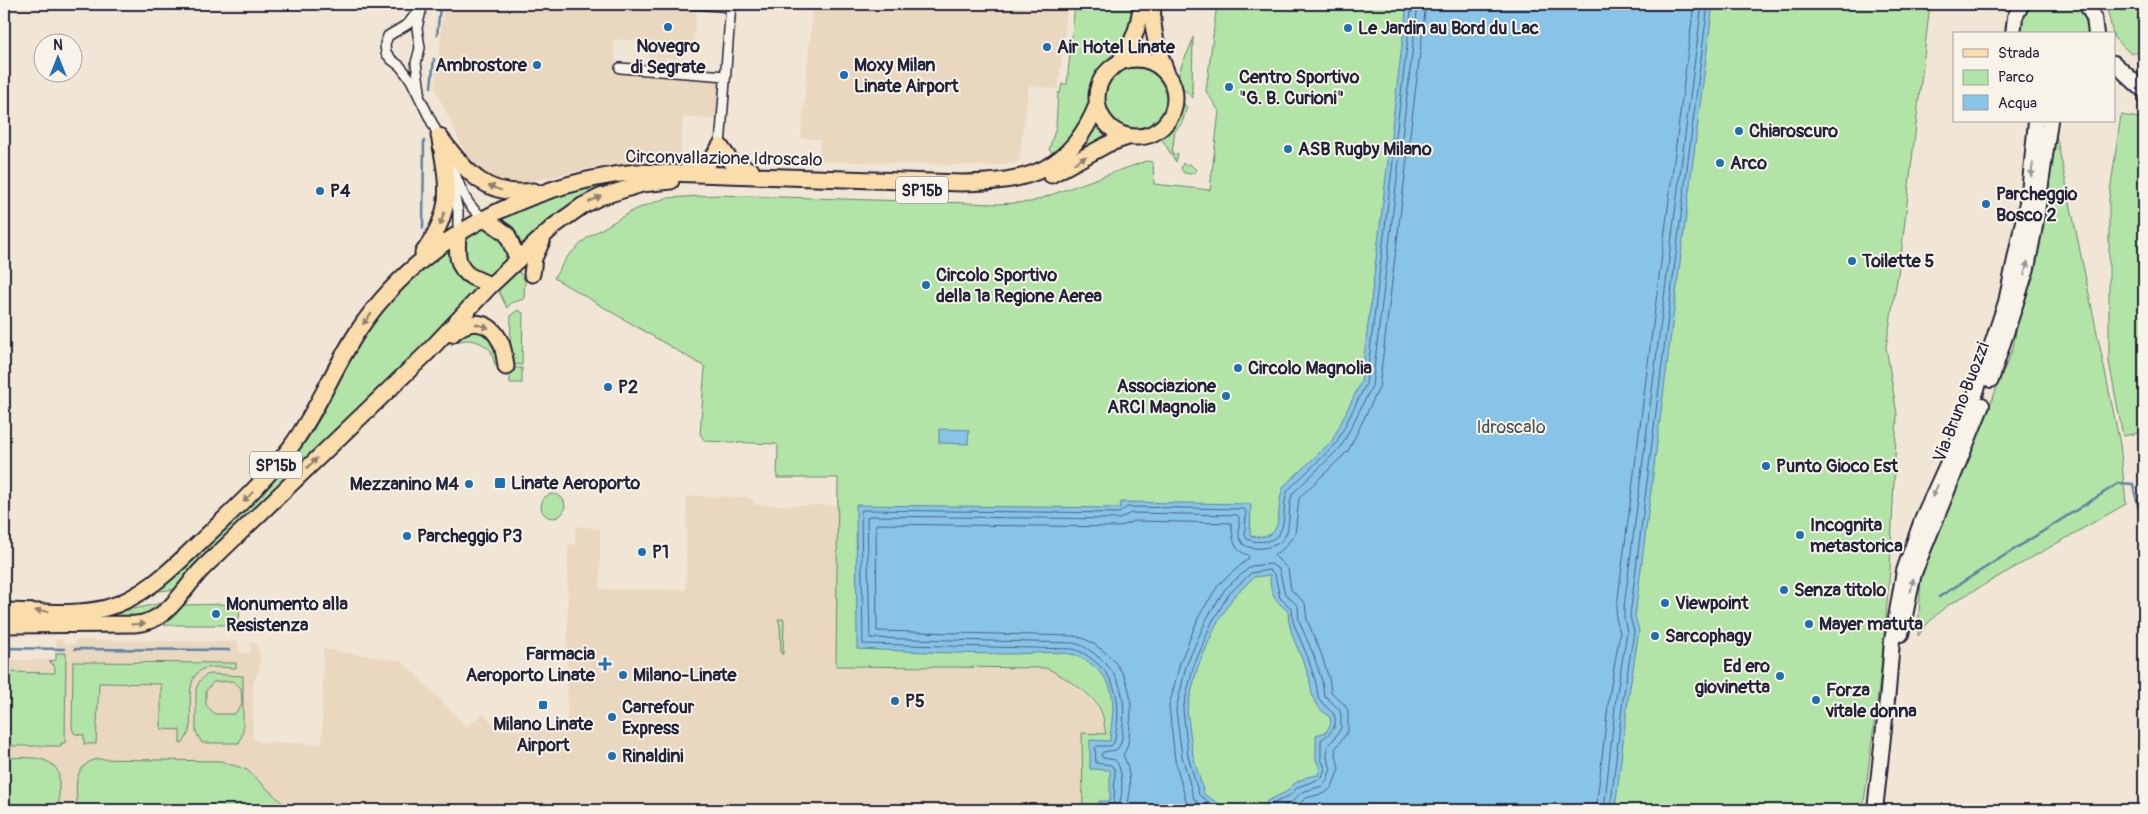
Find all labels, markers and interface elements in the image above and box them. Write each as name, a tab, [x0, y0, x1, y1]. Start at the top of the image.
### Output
place label: Le Jardin au Bord du Lac	[1358, 17, 1539, 40]
marker: Novegro di Segrate	[662, 21, 674, 33]
marker: Le Jardin au Bord du Lac	[1342, 22, 1354, 34]
north arrow	[32, 32, 82, 82]
legend	[1953, 32, 2116, 122]
place label: Novegro di Segrate	[631, 35, 706, 79]
place label: Air Hotel Linate	[1057, 36, 1176, 59]
text: N	[53, 37, 63, 54]
marker: Air Hotel Linate	[1041, 41, 1053, 53]
text: Strada	[1998, 44, 2039, 63]
place label: Ambrostore	[435, 54, 528, 77]
place label: Moxy Milan Linate Airport	[854, 54, 959, 98]
marker: Ambrostore	[531, 59, 543, 71]
place label: Centro Sportivo "G. B. Curioni"	[1239, 66, 1360, 110]
text: Parco	[1998, 68, 2034, 87]
marker: Moxy Milan Linate Airport	[838, 69, 850, 81]
marker: Centro Sportivo "G. B. Curioni"	[1223, 81, 1235, 93]
text: Acqua	[1998, 94, 2037, 113]
place label: Chiaroscuro	[1749, 120, 1838, 143]
marker: Chiaroscuro	[1733, 125, 1745, 137]
place label: ASB Rugby Milano	[1298, 138, 1432, 161]
marker: ASB Rugby Milano	[1282, 143, 1294, 155]
street label: Circonvallazione Idroscalo	[625, 145, 823, 172]
place label: Arco	[1730, 152, 1767, 175]
one-way arrow	[1072, 156, 1087, 164]
marker: Arco	[1714, 157, 1726, 169]
one-way arrow	[2028, 162, 2036, 178]
road number: SP15b	[896, 176, 948, 204]
place label: P4	[330, 180, 351, 203]
place label: Parcheggio Bosco 2	[1996, 183, 2078, 227]
one-way arrow	[487, 184, 502, 191]
marker: P4	[314, 185, 326, 197]
one-way arrow	[588, 195, 602, 203]
marker: Parcheggio Bosco 2	[1980, 198, 1992, 210]
one-way arrow	[438, 212, 446, 227]
place label: Toilette 5	[1861, 250, 1934, 273]
marker: Toilette 5	[1846, 255, 1858, 267]
one-way arrow	[2022, 261, 2030, 276]
place label: Circolo Sportivo della 1ª Regione Aerea	[936, 264, 1103, 308]
marker: Circolo Sportivo della 1ª Regione Aerea	[920, 279, 932, 291]
one-way arrow	[361, 312, 372, 325]
one-way arrow	[475, 323, 490, 330]
street label: Via Bruno Buozzi	[1928, 339, 1995, 466]
place label: Circolo Magnolia	[1248, 357, 1372, 380]
marker: Circolo Magnolia	[1232, 362, 1244, 374]
place label: Associazione ARCI Magnolia	[1107, 375, 1217, 419]
place label: P2	[618, 376, 638, 399]
marker: P2	[602, 381, 614, 393]
marker: Associazione ARCI Magnolia	[1220, 390, 1232, 402]
park label: Idroscalo	[1476, 416, 1546, 439]
road number: SP15b	[250, 452, 302, 478]
place label: Punto Gioco Est	[1776, 455, 1899, 478]
one-way arrow	[306, 457, 318, 469]
marker: Punto Gioco Est	[1760, 460, 1772, 472]
place label: Linate Aeroporto	[511, 472, 641, 495]
place label: Mezzanino M4	[350, 473, 460, 496]
marker: Linate Aeroporto	[493, 476, 507, 490]
marker: Mezzanino M4	[463, 478, 475, 490]
one-way arrow	[1930, 484, 1938, 498]
one-way arrow	[242, 491, 254, 503]
place label: Incognita metastorica	[1810, 514, 1903, 558]
place label: Parcheggio P3	[417, 525, 522, 548]
marker: Incognita metastorica	[1794, 529, 1806, 541]
marker: Parcheggio P3	[401, 530, 413, 542]
place label: P1	[652, 541, 669, 564]
marker: P1	[636, 546, 648, 558]
one-way arrow	[1908, 578, 1916, 593]
place label: Senza titolo	[1794, 579, 1887, 602]
marker: Senza titolo	[1778, 584, 1790, 596]
place label: Viewpoint	[1675, 592, 1749, 615]
place label: Monumento alla Resistenza	[226, 593, 348, 637]
marker: Viewpoint	[1659, 597, 1671, 609]
one-way arrow	[34, 607, 50, 615]
marker: Monumento alla Resistenza	[210, 608, 222, 620]
place label: Mayer matuta	[1819, 613, 1923, 636]
marker: Mayer matuta	[1803, 618, 1815, 630]
one-way arrow	[131, 620, 147, 628]
place label: Sarcophagy	[1665, 625, 1752, 648]
marker: Sarcophagy	[1649, 630, 1661, 642]
place label: Farmacia Aeroporto Linate	[466, 643, 596, 687]
place label: Ed ero giovinetta	[1695, 655, 1771, 699]
marker: Farmacia Aeroporto Linate	[599, 658, 611, 670]
place label: Milano-Linate	[633, 664, 738, 687]
marker: Milano-Linate	[617, 669, 629, 681]
marker: Ed ero giovinetta	[1774, 670, 1786, 682]
place label: Forza vitale donna	[1825, 679, 1917, 723]
place label: P5	[905, 690, 925, 713]
marker: Forza vitale donna	[1810, 694, 1822, 706]
marker: P5	[889, 695, 901, 707]
place label: Carrefour Express	[622, 696, 695, 740]
marker: Milano Linate Airport	[537, 699, 549, 711]
marker: Carrefour Express	[606, 711, 618, 723]
place label: Milano Linate Airport	[493, 713, 594, 757]
place label: Rinaldini	[622, 745, 684, 768]
marker: Rinaldini	[606, 750, 618, 762]

